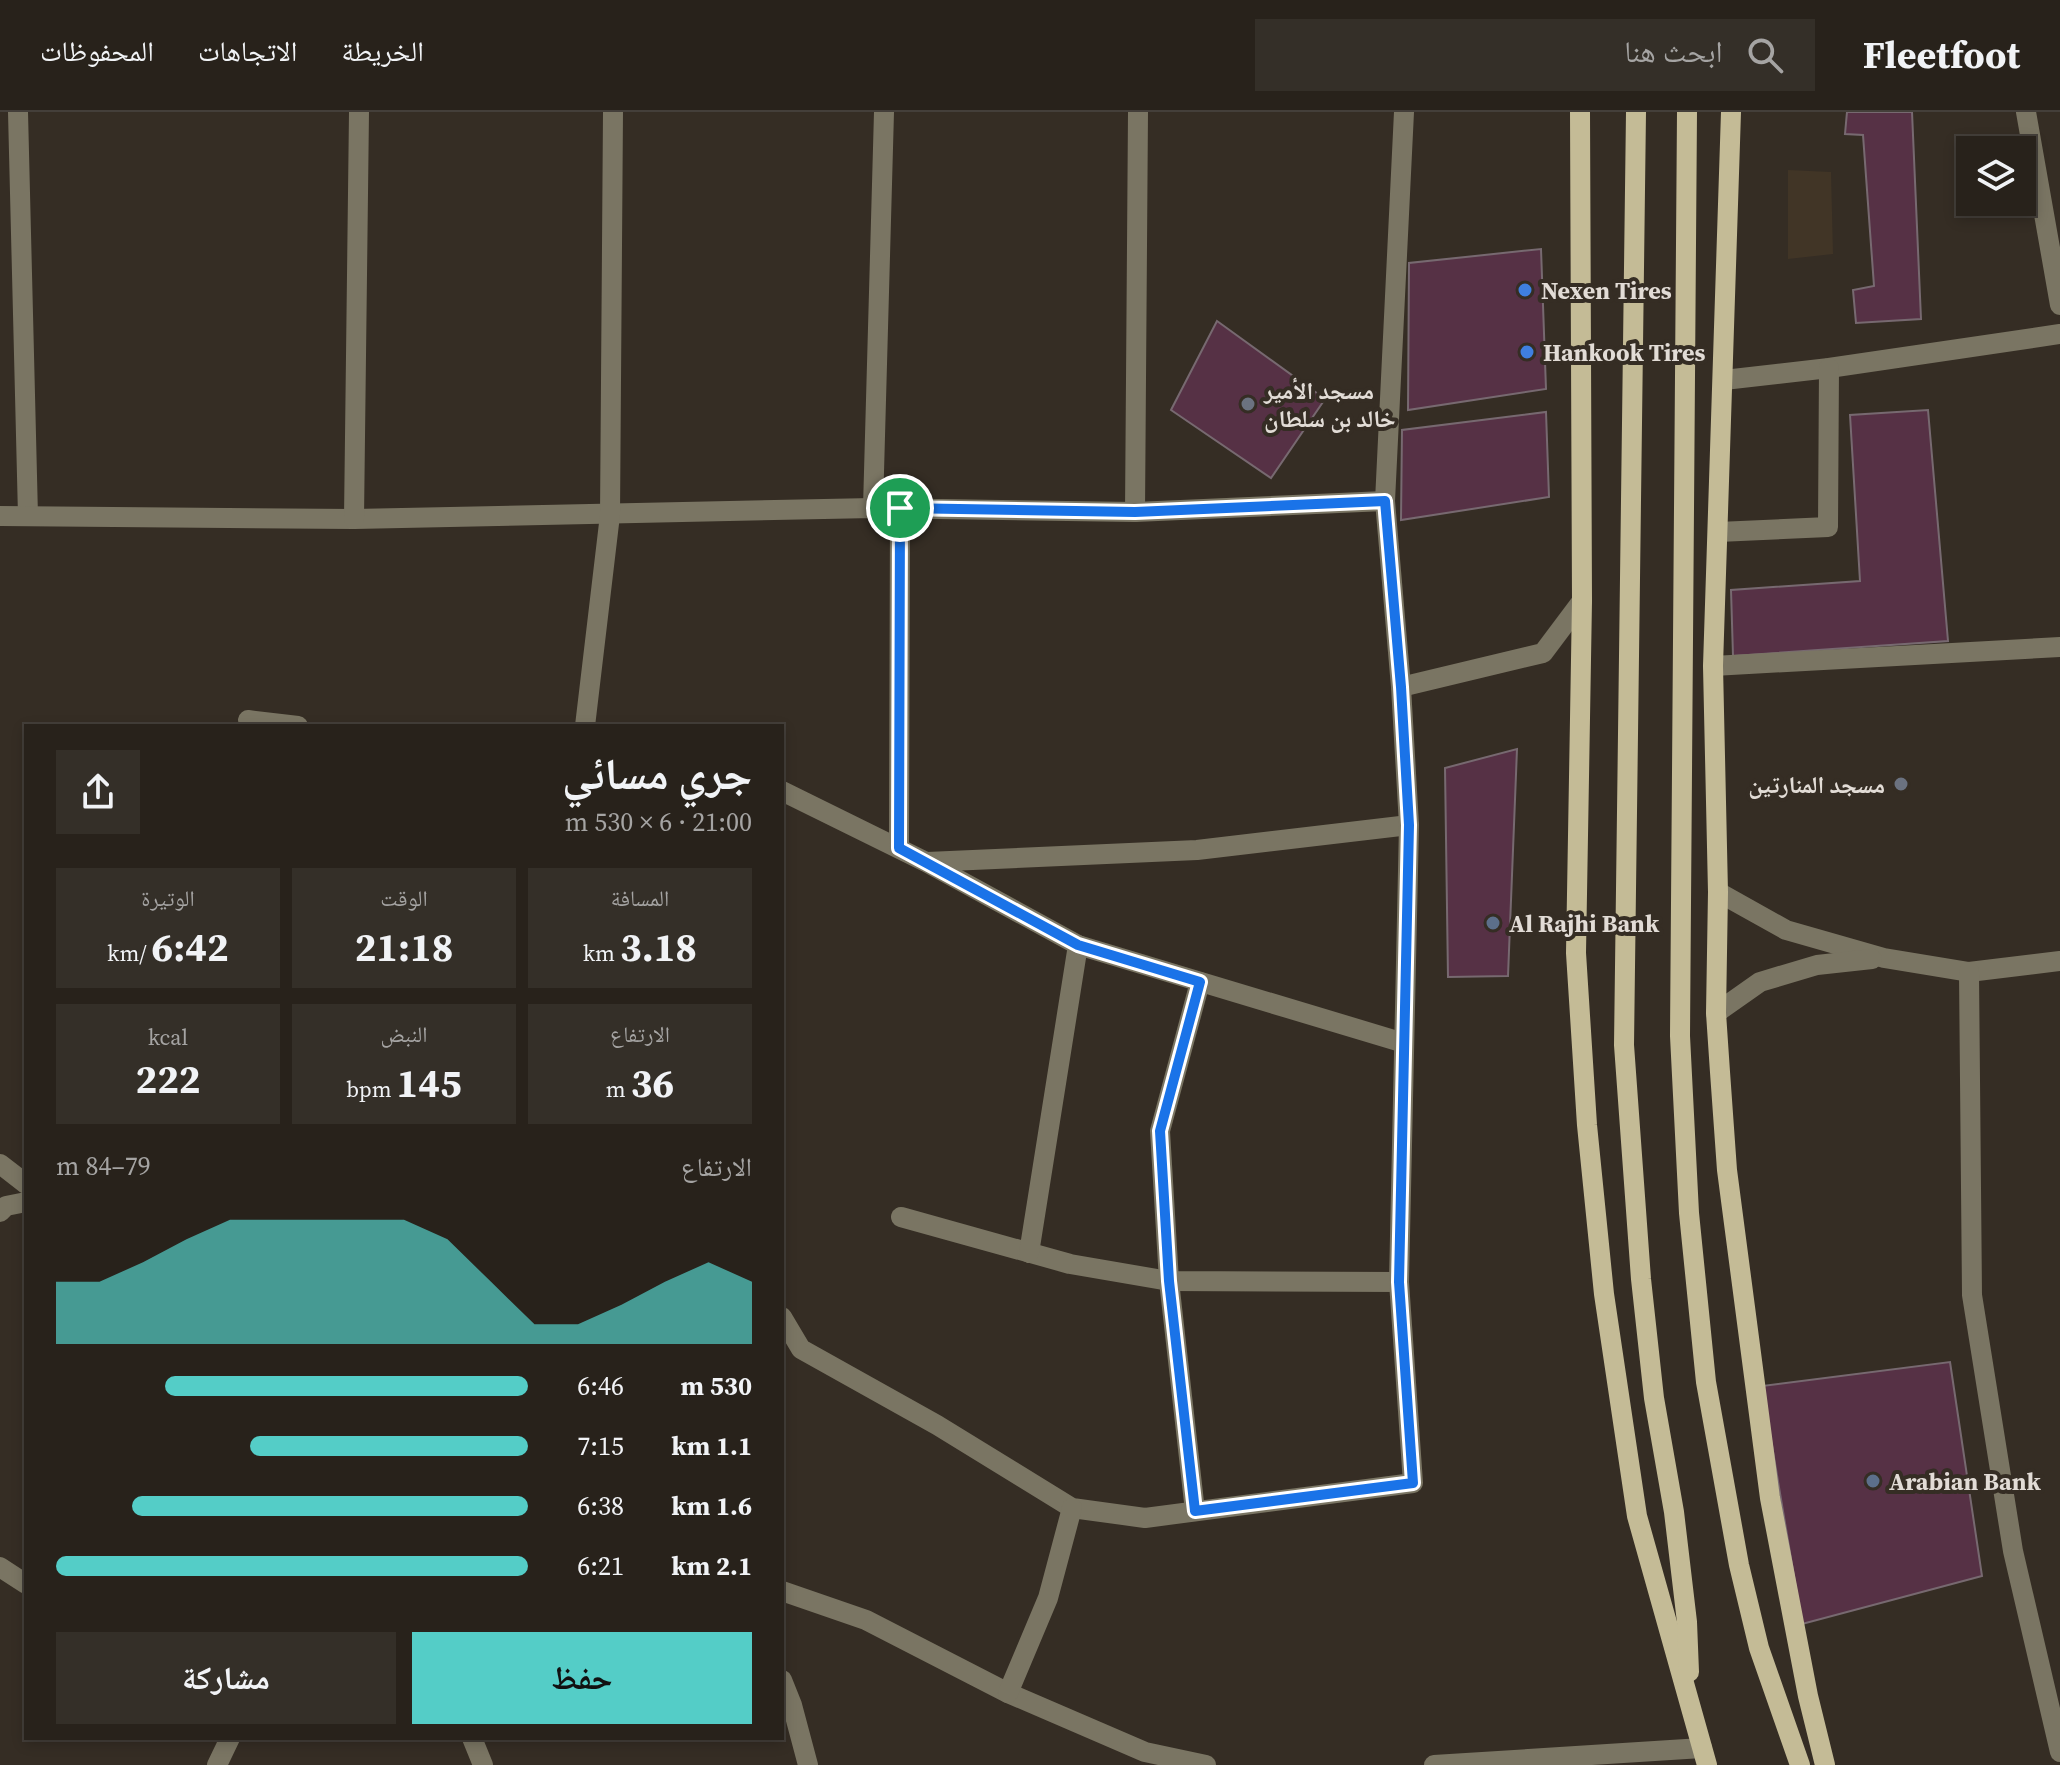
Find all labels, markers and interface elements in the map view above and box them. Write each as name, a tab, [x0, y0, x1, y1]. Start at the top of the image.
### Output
search box	[1255, 19, 1815, 91]
text: Fleetfoot	[1863, 29, 2020, 81]
text: ابحث هنا	[1624, 31, 1723, 72]
text: المحفوظات	[40, 32, 154, 70]
text: الاتجاهات	[198, 32, 297, 70]
text: الخريطة	[341, 32, 424, 70]
icon: search	[1743, 33, 1787, 77]
map controls	[1956, 136, 2036, 216]
button: layers	[1956, 136, 2036, 216]
place label: Nexen Tires	[1541, 274, 1672, 307]
marker: Nexen Tires	[1516, 281, 1534, 299]
place label: Hankook Tires	[1543, 336, 1706, 369]
marker: Hankook Tires	[1518, 343, 1536, 361]
place label: مسجد الأمير خالد بن سلطان	[1263, 374, 1396, 435]
marker: مسجد الأمير خالد بن سلطان	[1239, 395, 1257, 413]
pin	[866, 474, 934, 542]
icon: arrive	[878, 486, 922, 530]
text: جري مسائي	[562, 743, 752, 804]
button: share	[56, 750, 140, 834]
place label: مسجد المنارتين	[1748, 768, 1885, 801]
marker: مسجد المنارتين	[1892, 775, 1910, 793]
text: 21:00 · 6 × 530 m	[565, 804, 752, 840]
text: الوتيرة	[141, 883, 195, 913]
text: الوقت	[380, 883, 428, 913]
text: المسافة	[611, 883, 669, 913]
place label: Al Rajhi Bank	[1509, 907, 1660, 940]
marker: Al Rajhi Bank	[1484, 914, 1502, 932]
text: 6:42	[152, 920, 229, 974]
text: 21:18	[355, 920, 453, 974]
text: 3.18	[620, 920, 697, 974]
text: /km	[107, 938, 152, 968]
text: km	[583, 938, 620, 968]
text: النبض	[381, 1019, 427, 1049]
text: الارتفاع	[610, 1019, 670, 1049]
text: kcal	[148, 1022, 188, 1052]
text: 222	[135, 1052, 201, 1106]
text: 145	[397, 1056, 462, 1110]
text: 36	[631, 1056, 674, 1110]
text: bpm	[346, 1074, 397, 1104]
text: m	[606, 1074, 631, 1104]
text: 79–84 m	[56, 1148, 151, 1184]
text: الارتفاع	[681, 1149, 752, 1185]
text: 6:46	[577, 1368, 624, 1404]
text: 530 m	[681, 1368, 752, 1404]
text: 7:15	[577, 1428, 624, 1464]
text: 1.1 km	[671, 1428, 752, 1464]
place label: Arabian Bank	[1889, 1465, 2041, 1498]
marker: Arabian Bank	[1864, 1472, 1882, 1490]
text: 6:38	[577, 1488, 624, 1524]
text: 1.6 km	[671, 1488, 752, 1524]
text: 6:21	[577, 1548, 624, 1584]
text: 2.1 km	[671, 1548, 752, 1584]
button: مشاركة	[56, 1632, 396, 1724]
button: حفظ	[412, 1632, 752, 1724]

